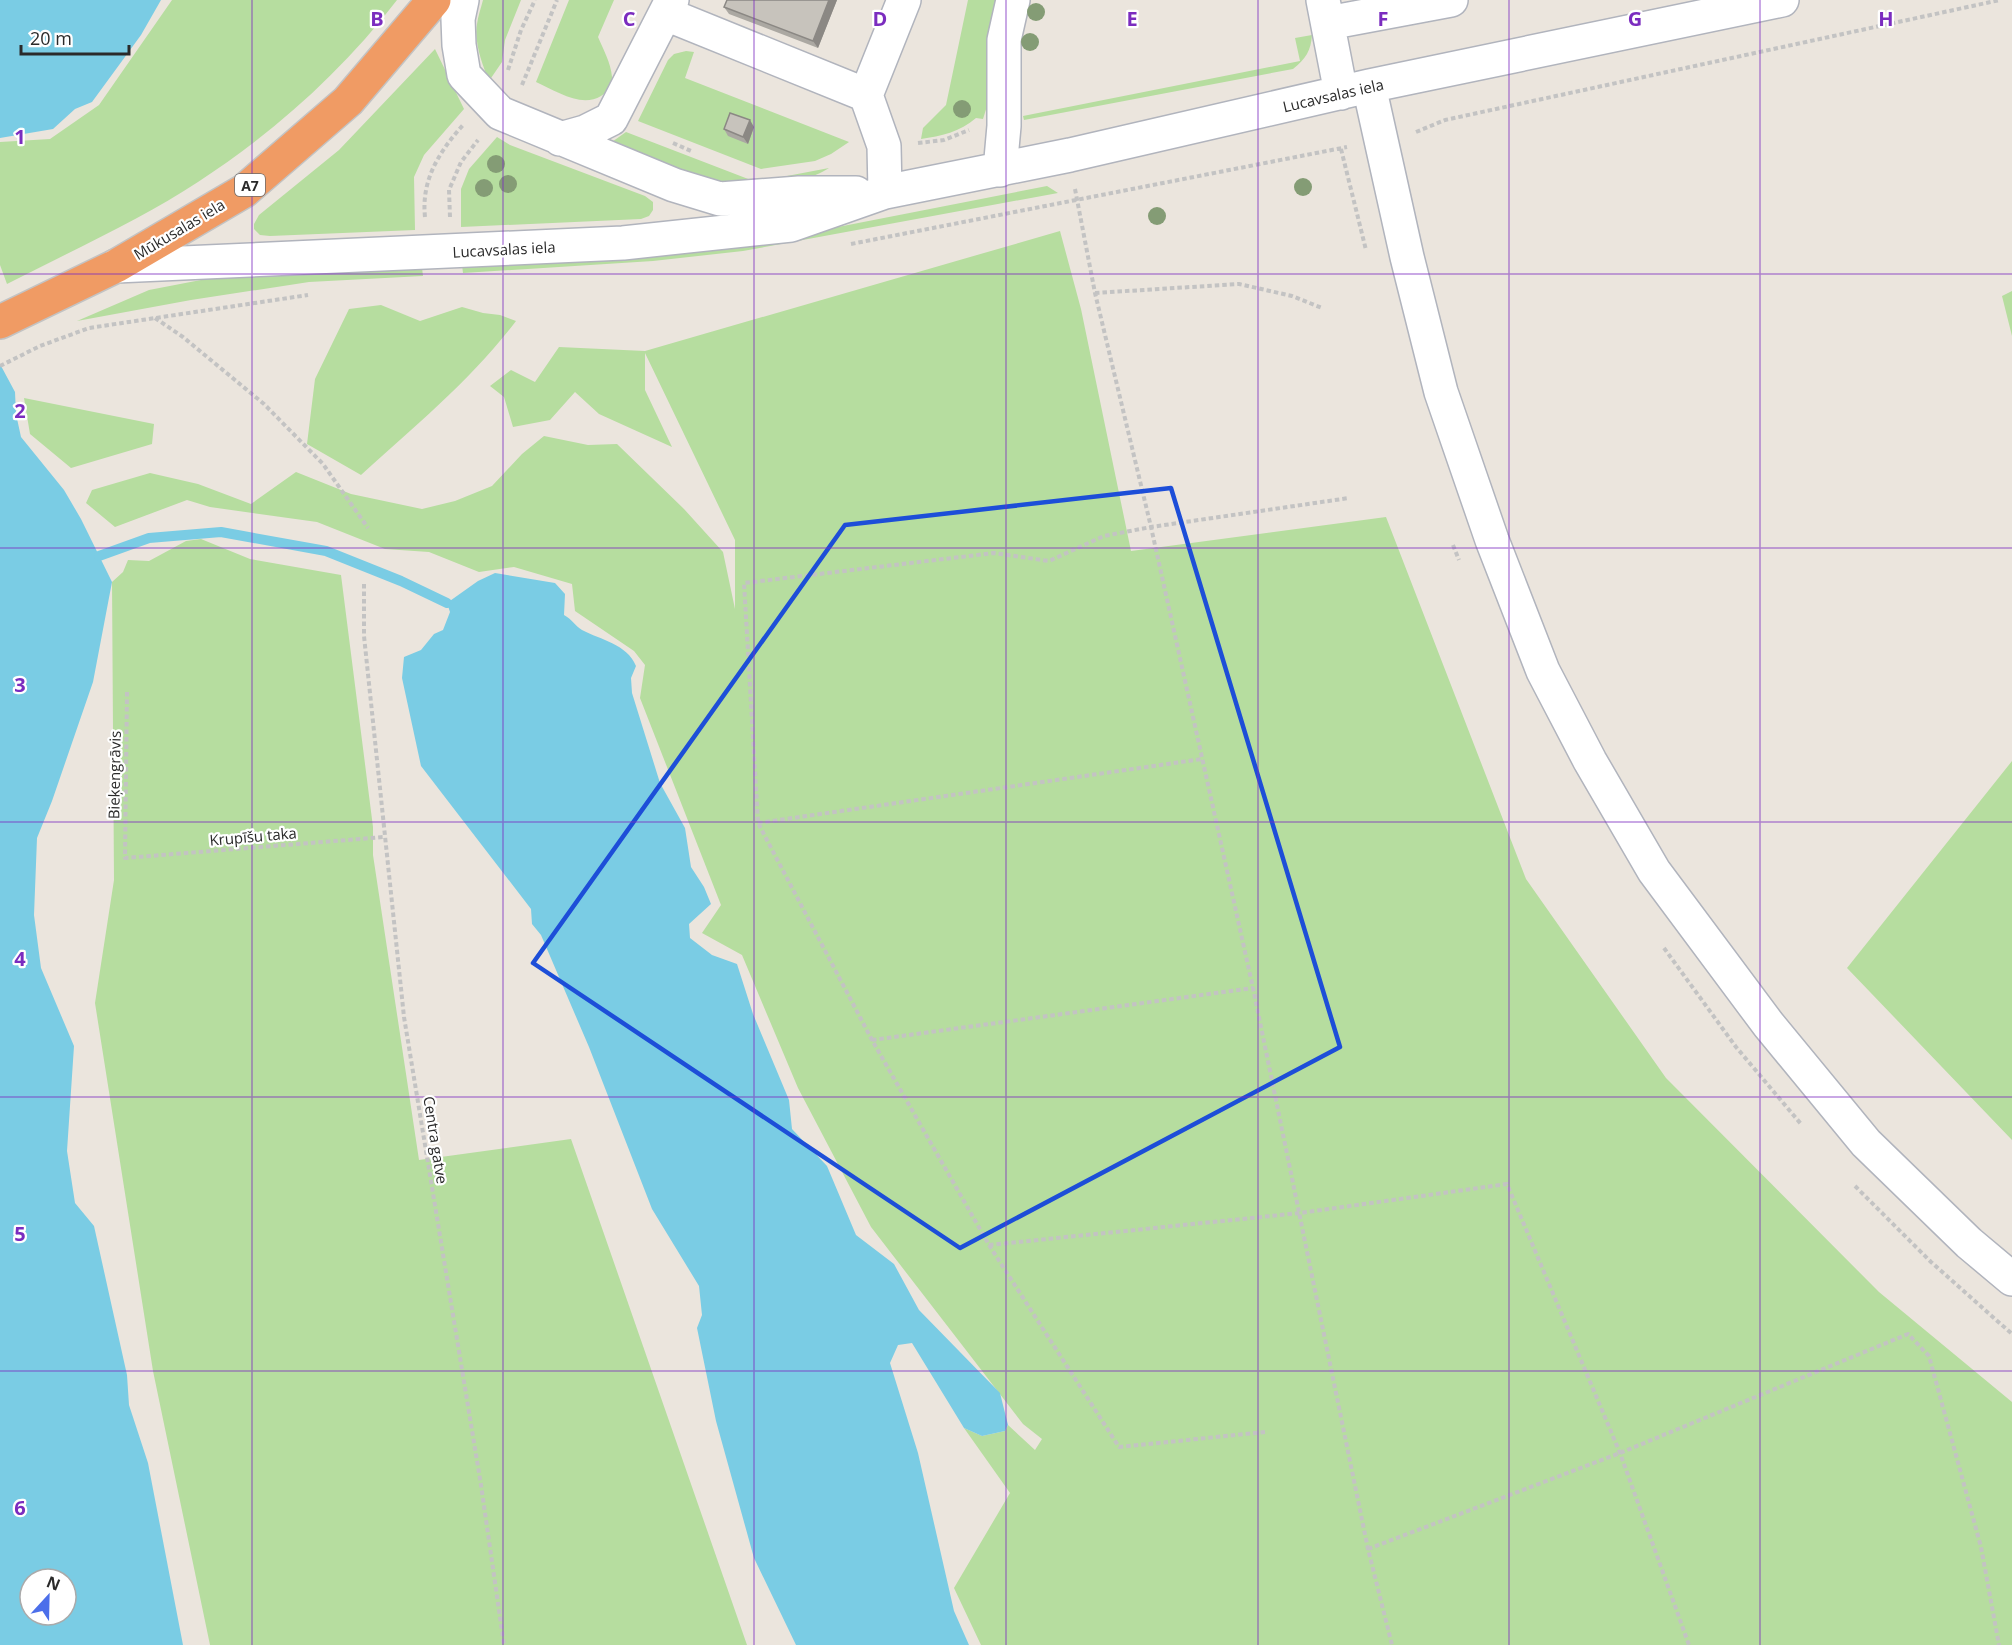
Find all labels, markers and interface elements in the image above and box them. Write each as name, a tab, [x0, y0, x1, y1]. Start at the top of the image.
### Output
text: B	[370, 5, 384, 32]
text: C	[623, 5, 636, 32]
text: D	[873, 5, 887, 32]
text: E	[1126, 5, 1138, 32]
text: F	[1378, 5, 1388, 32]
text: G	[1628, 5, 1642, 32]
text: H	[1878, 5, 1894, 32]
scale bar	[21, 18, 129, 56]
text: 20 m	[30, 26, 72, 50]
street label: Lucavsalas iela	[1281, 74, 1385, 116]
text: 1	[14, 123, 26, 150]
road number: A7	[235, 174, 265, 196]
street label: Mūkusalas iela	[130, 194, 228, 264]
street label: Lucavsalas iela	[452, 236, 556, 262]
text: 2	[14, 397, 26, 424]
text: 3	[14, 671, 26, 698]
street label: Bieķengrāvis	[103, 731, 125, 819]
street label: Krupīšu taka	[208, 822, 298, 850]
text: 4	[14, 945, 26, 972]
street label: Centra gatve	[419, 1095, 453, 1185]
text: 5	[14, 1220, 26, 1247]
text: 6	[14, 1494, 26, 1521]
north arrow	[18, 1567, 78, 1627]
text: N	[43, 1570, 64, 1596]

